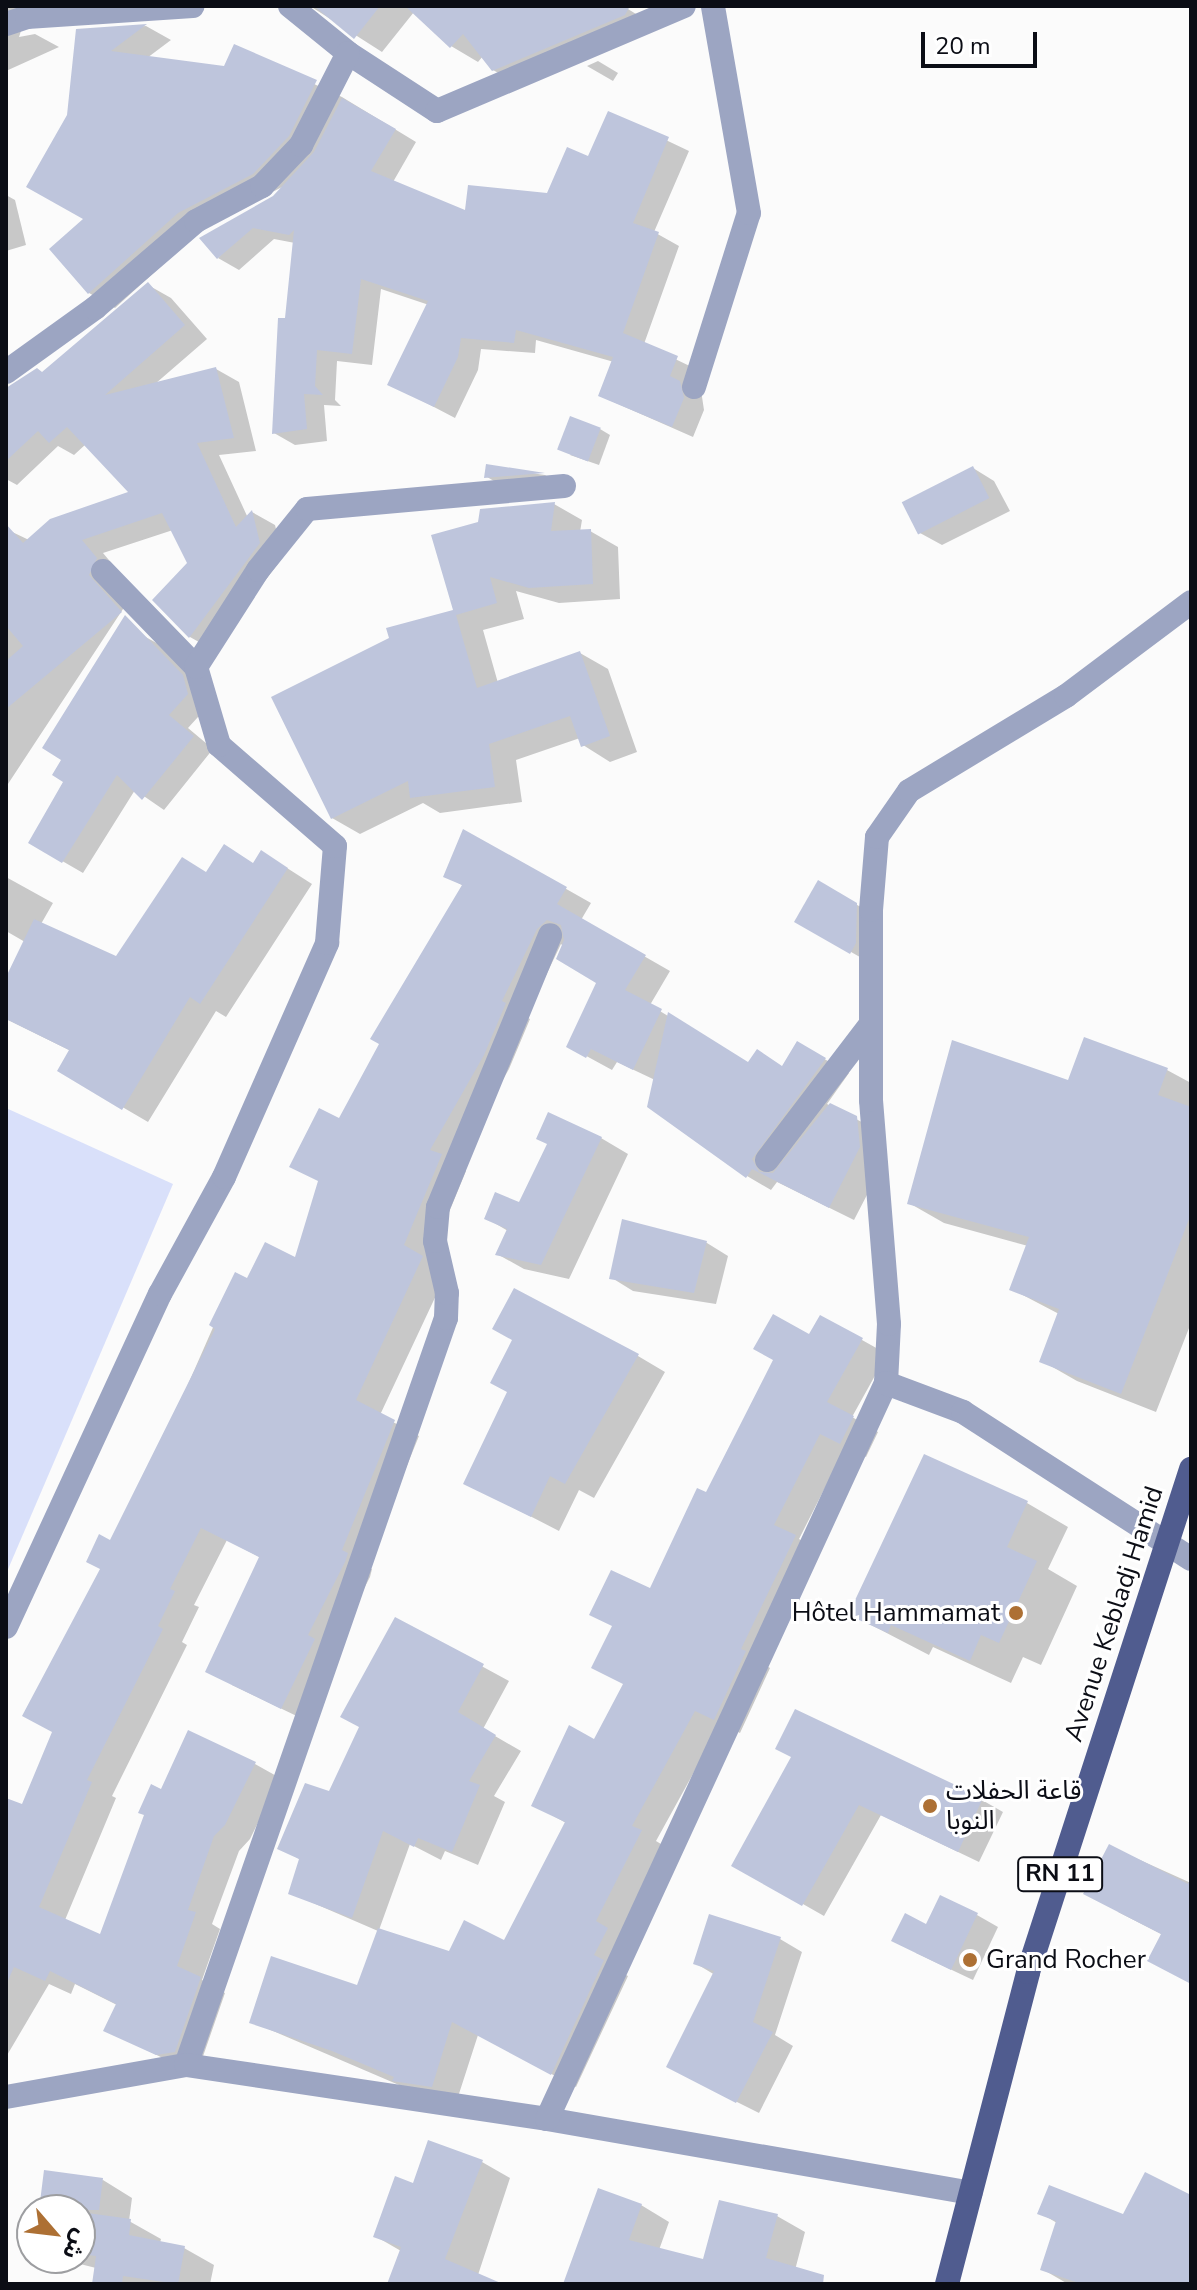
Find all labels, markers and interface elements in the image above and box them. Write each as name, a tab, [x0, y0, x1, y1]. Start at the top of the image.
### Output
scale bar	[925, 16, 1041, 66]
text: 20 m	[935, 30, 991, 62]
street label: Avenue Kebladj Hamid	[1058, 1482, 1170, 1746]
place label: Hôtel Hammamat	[792, 1597, 1000, 1629]
marker: Hôtel Hammamat	[1007, 1604, 1025, 1622]
place label: قاعة الحفلات النوبا	[946, 1775, 1081, 1836]
marker: قاعة الحفلات النوبا	[921, 1797, 939, 1815]
road number: RN 11	[1016, 1854, 1104, 1894]
place label: Grand Rocher	[986, 1944, 1146, 1976]
marker: Grand Rocher	[961, 1951, 979, 1969]
north arrow	[16, 2194, 96, 2274]
text: ش	[55, 2224, 96, 2265]

